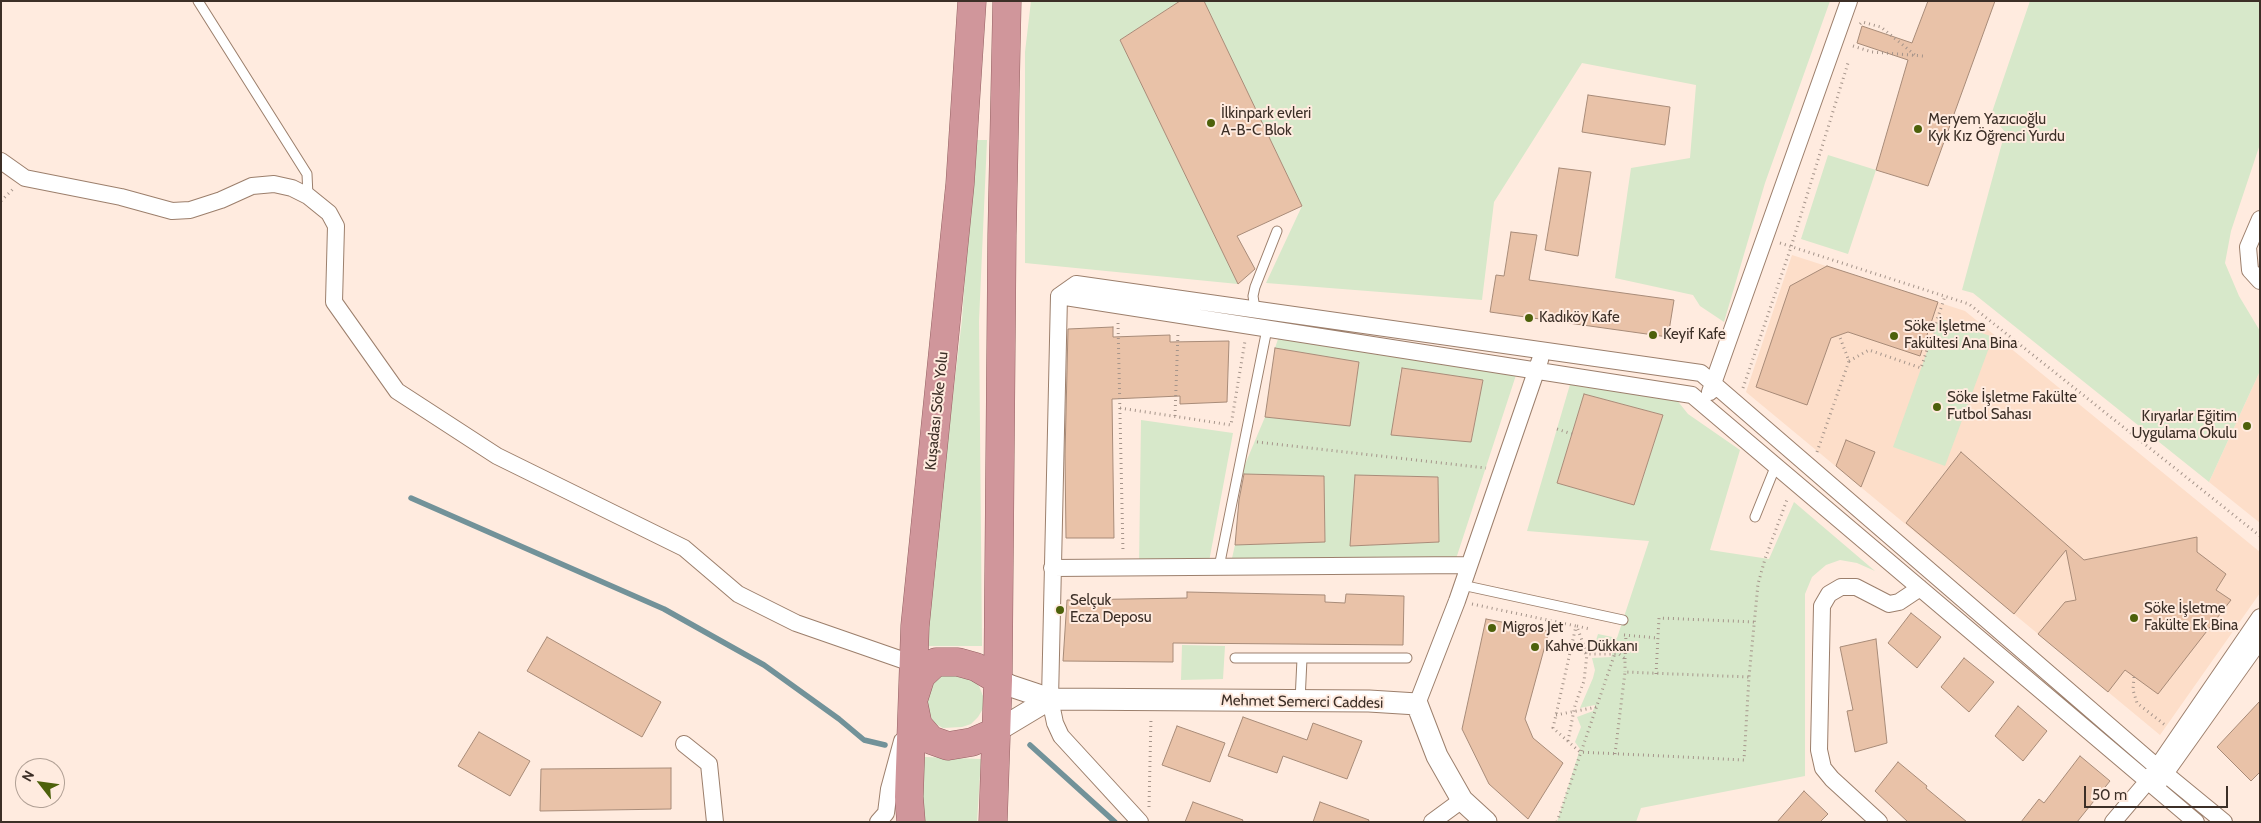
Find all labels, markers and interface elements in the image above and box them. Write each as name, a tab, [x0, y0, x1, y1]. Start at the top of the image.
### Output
place label: İlkinpark evleri A-B-C Blok	[1221, 105, 1311, 140]
place label: Meryem Yazıcıoğlu Kyk Kız Öğrenci Yurdu	[1928, 111, 2065, 146]
marker: İlkinpark evleri A-B-C Blok	[1205, 117, 1217, 129]
marker: Meryem Yazıcıoğlu Kyk Kız Öğrenci Yurdu	[1912, 123, 1924, 135]
place label: Kadıköy Kafe	[1539, 309, 1620, 327]
marker: Kadıköy Kafe	[1523, 312, 1535, 324]
place label: Söke İşletme Fakültesi Ana Bina	[1904, 318, 2018, 353]
place label: Keyif Kafe	[1663, 326, 1726, 344]
marker: Keyif Kafe	[1647, 329, 1659, 341]
marker: Söke İşletme Fakültesi Ana Bina	[1888, 330, 1900, 342]
street label: Kuşadası Söke Yolu	[922, 351, 952, 471]
place label: Söke İşletme Fakülte Futbol Sahası	[1947, 389, 2077, 424]
marker: Söke İşletme Fakülte Futbol Sahası	[1931, 401, 1943, 413]
place label: Kıryarlar Eğitim Uygulama Okulu	[2132, 408, 2237, 443]
marker: Kıryarlar Eğitim Uygulama Okulu	[2241, 420, 2253, 432]
place label: Selçuk Ecza Deposu	[1070, 592, 1152, 627]
place label: Söke İşletme Fakülte Ek Bina	[2144, 600, 2238, 635]
marker: Selçuk Ecza Deposu	[1054, 604, 1066, 616]
marker: Söke İşletme Fakülte Ek Bina	[2128, 612, 2140, 624]
place label: Migros Jet	[1502, 619, 1563, 637]
marker: Migros Jet	[1486, 622, 1498, 634]
place label: Kahve Dükkanı	[1545, 638, 1638, 656]
marker: Kahve Dükkanı	[1529, 641, 1541, 653]
street label: Mehmet Semerci Caddesi	[1221, 692, 1383, 712]
north arrow	[15, 758, 65, 808]
text: N	[18, 767, 38, 785]
scale bar	[2086, 776, 2230, 808]
text: 50 m	[2092, 786, 2127, 804]

